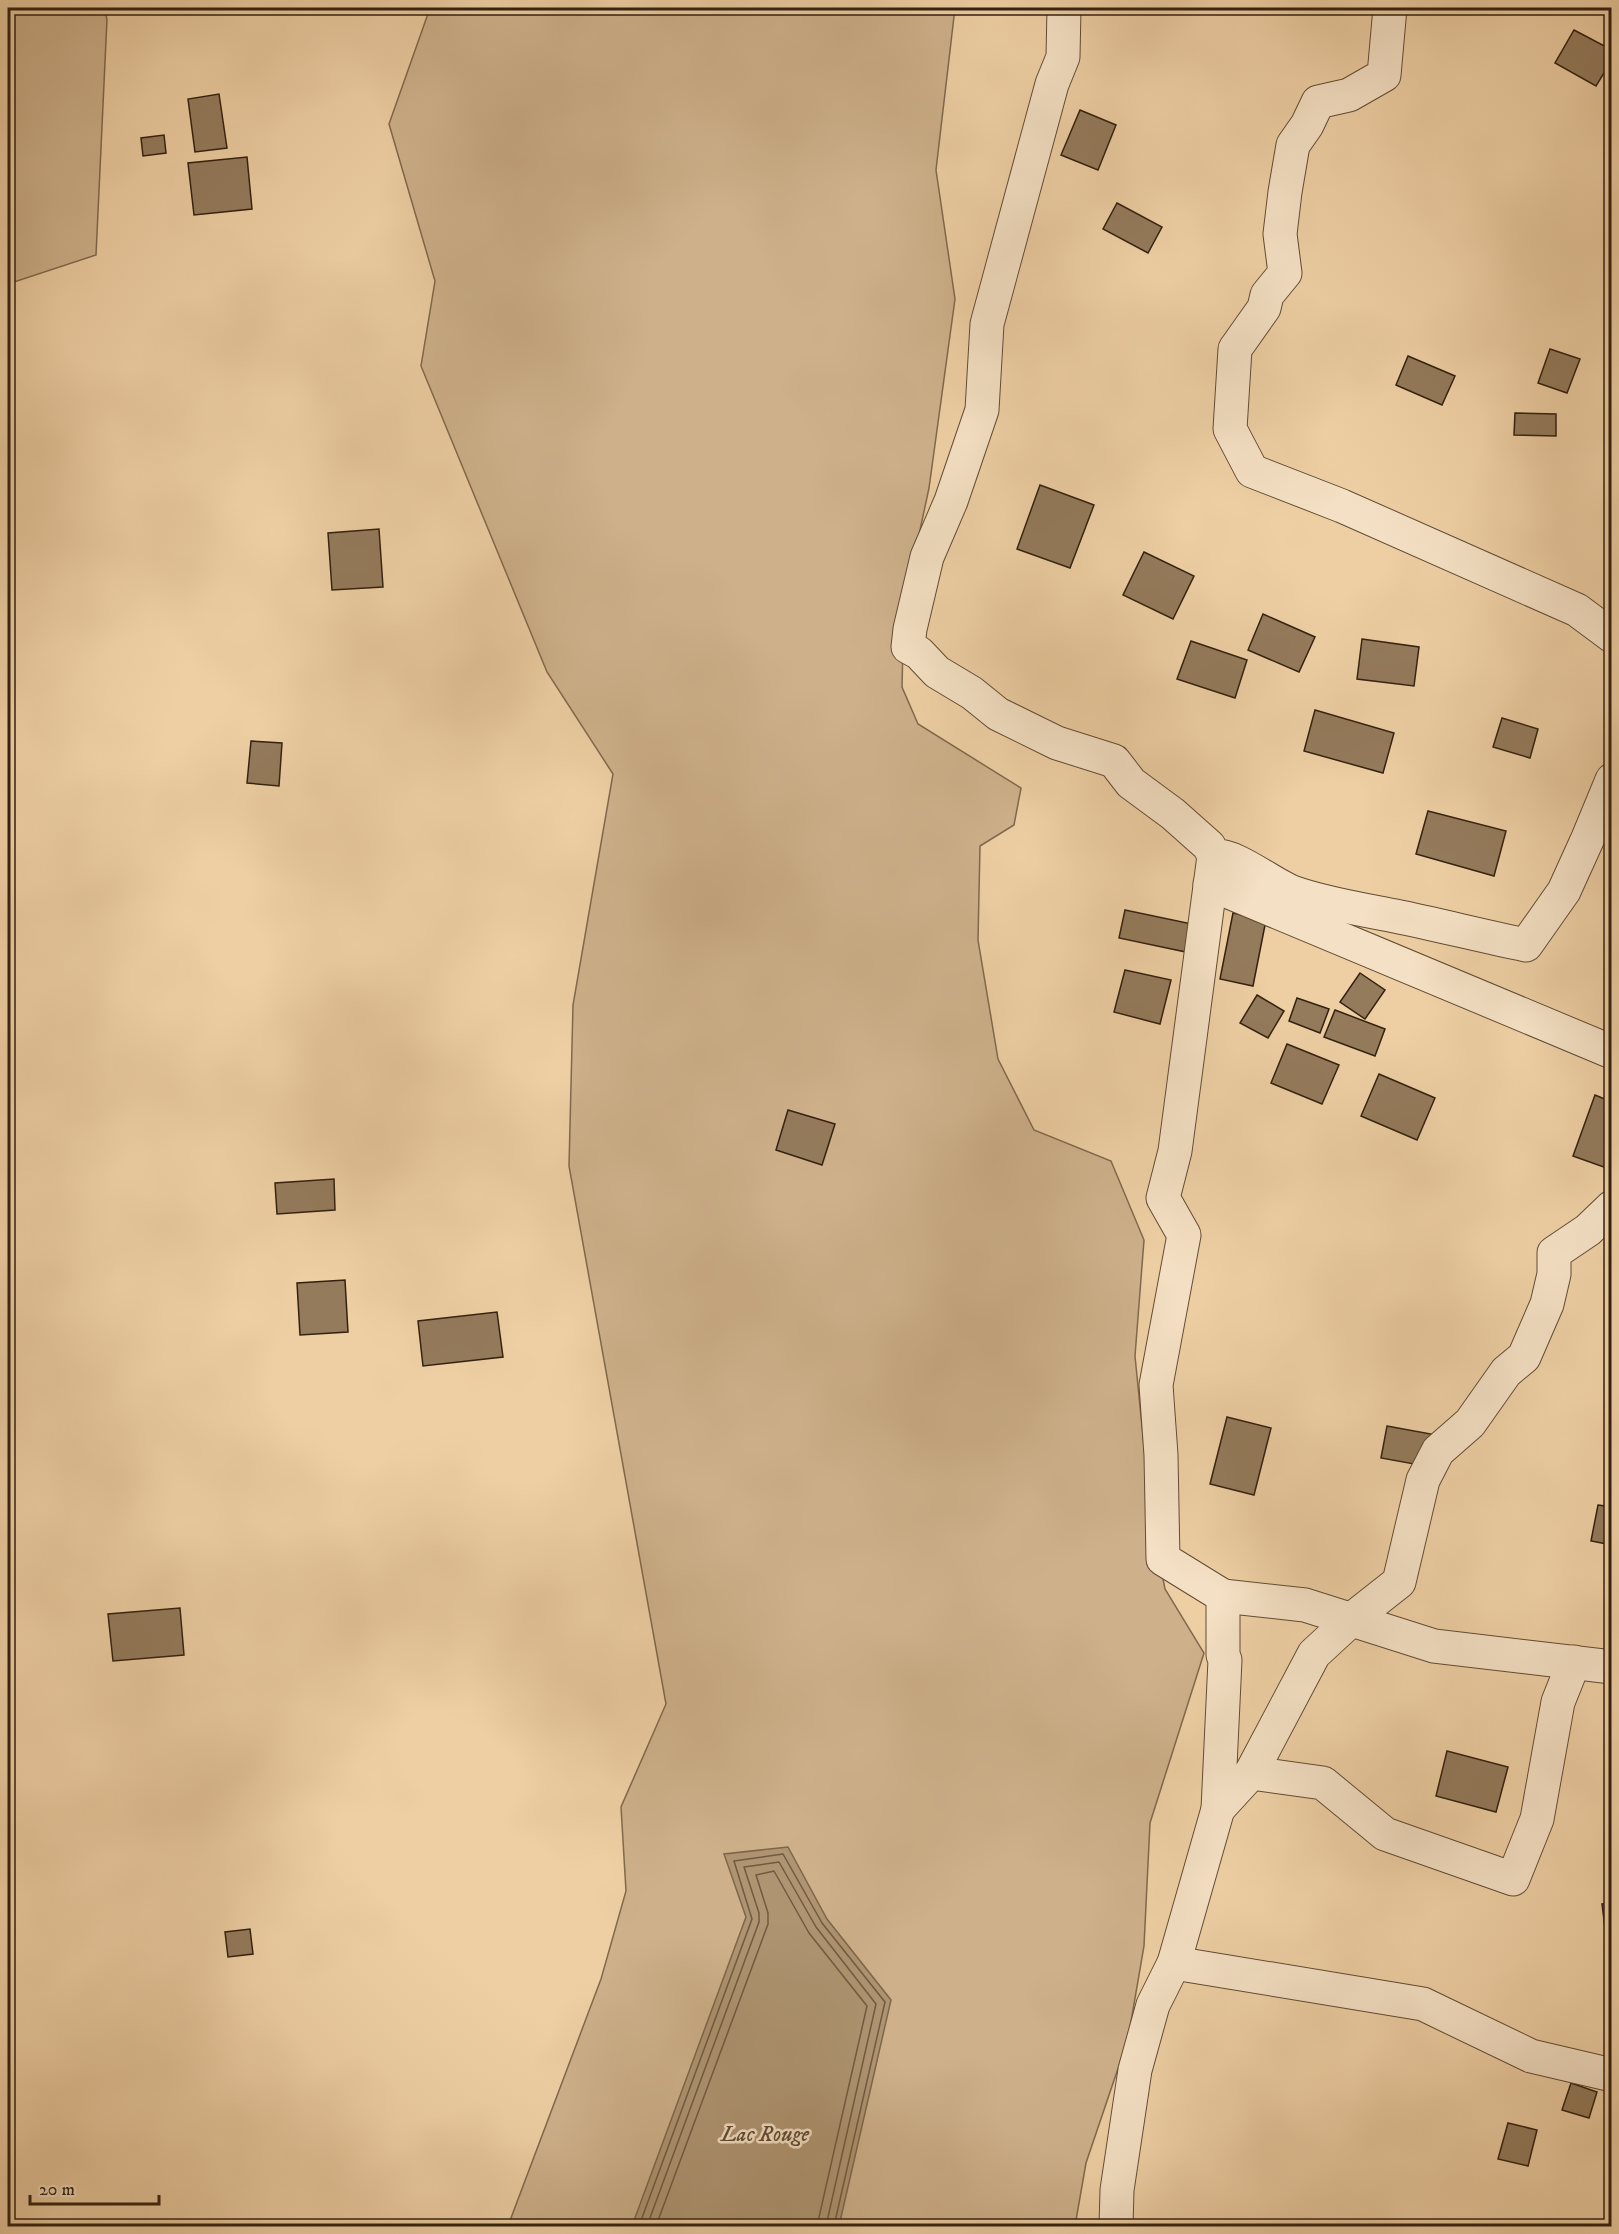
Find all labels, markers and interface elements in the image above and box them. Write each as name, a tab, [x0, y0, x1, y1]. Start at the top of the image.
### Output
water label: Lac Rouge	[719, 2121, 809, 2148]
scale bar	[30, 2168, 159, 2206]
text: 20 m	[39, 2179, 75, 2201]

